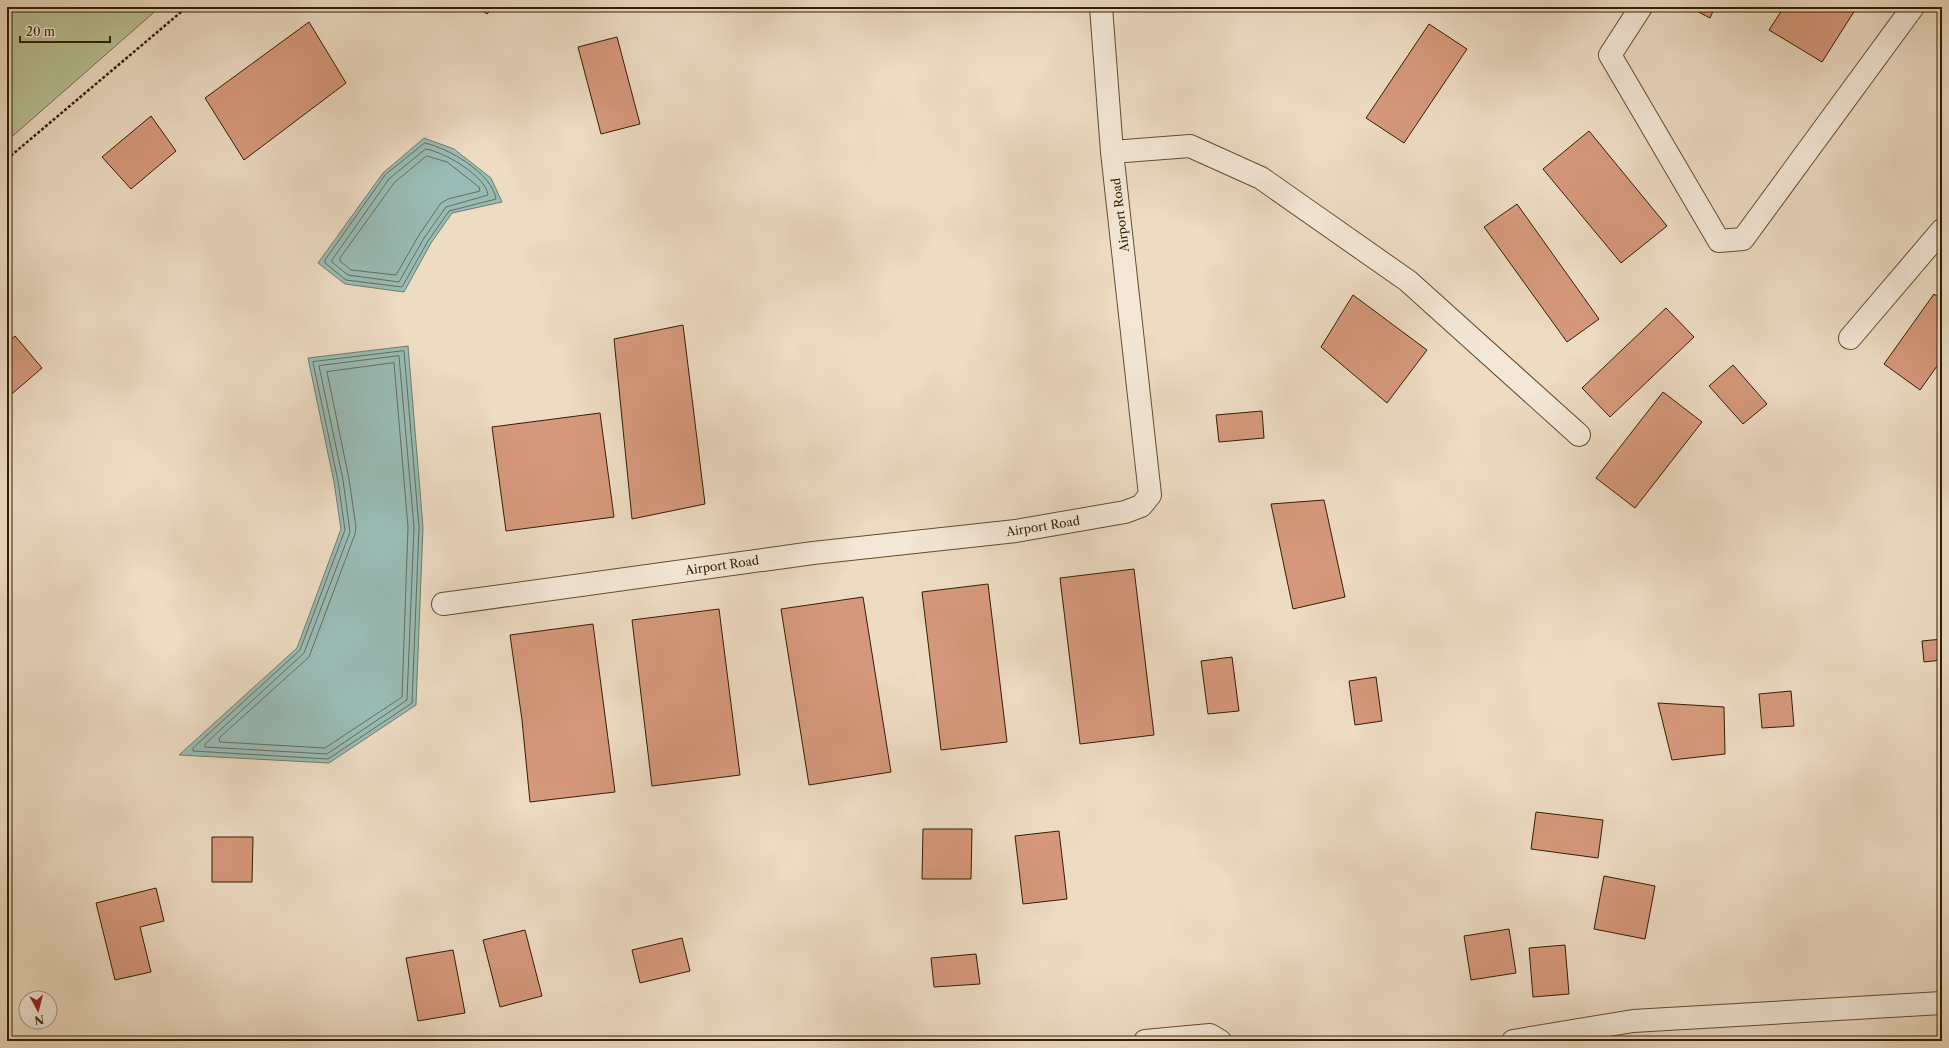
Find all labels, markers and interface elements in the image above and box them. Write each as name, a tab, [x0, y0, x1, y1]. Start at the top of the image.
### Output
scale bar	[20, 18, 110, 44]
text: 20 m	[26, 24, 55, 39]
street label: Airport Road	[1108, 176, 1132, 254]
street label: Airport Road	[1004, 513, 1082, 539]
street label: Airport Road	[683, 552, 761, 578]
north arrow	[18, 990, 58, 1030]
text: N	[33, 1012, 45, 1028]

